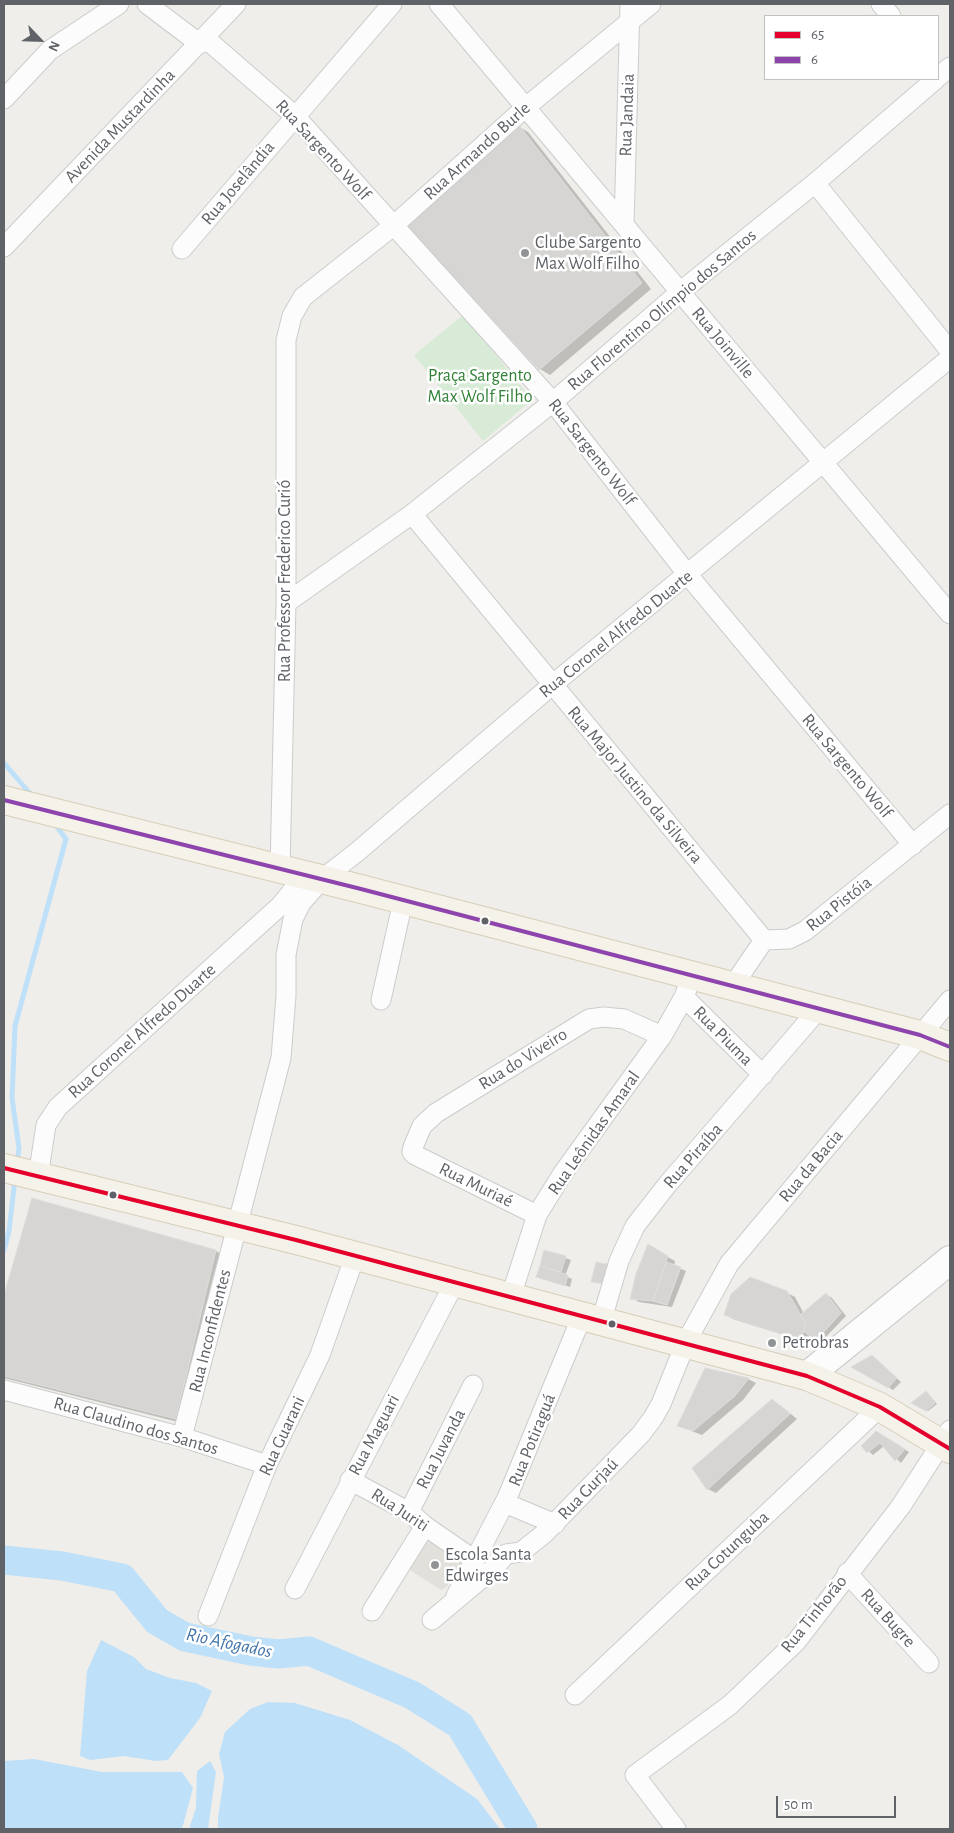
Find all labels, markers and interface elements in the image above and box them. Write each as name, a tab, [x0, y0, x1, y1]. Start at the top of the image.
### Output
north arrow	[15, 15, 65, 65]
legend	[764, 15, 939, 80]
text: 65	[811, 27, 824, 42]
text: N	[45, 39, 62, 53]
text: 6	[811, 52, 818, 67]
street label: Avenida Mustardinha	[60, 65, 180, 187]
street label: Rua Jandaia	[615, 73, 639, 157]
street label: Rua Sargento Wolf	[271, 95, 375, 205]
street label: Rua Armando Burle	[419, 97, 535, 205]
street label: Rua Joselândia	[197, 137, 279, 229]
street label: Rua Florentino Olímpio dos Santos	[563, 225, 761, 395]
place label: Clube Sargento Max Wolf Filho	[535, 232, 641, 274]
marker: Clube Sargento Max Wolf Filho	[519, 247, 531, 259]
street label: Rua Joinville	[687, 303, 759, 383]
park label: Praça Sargento Max Wolf Filho	[428, 365, 532, 408]
street label: Rua Sargento Wolf	[544, 394, 640, 510]
street label: Rua Professor Frederico Curió	[274, 480, 296, 682]
street label: Rua Coronel Alfredo Duarte	[535, 565, 697, 703]
street label: Rua Major Justino da Silveira	[563, 702, 707, 868]
street label: Rua Sargento Wolf	[797, 709, 897, 823]
street label: Rua Pistóia	[802, 872, 876, 936]
unlabelled marker	[480, 916, 490, 926]
street label: Rua Coronel Alfredo Duarte	[64, 959, 220, 1103]
street label: Rua Piuma	[689, 1002, 757, 1070]
street label: Rua do Viveiro	[475, 1023, 571, 1095]
street label: Rua Leônidas Amaral	[543, 1067, 645, 1199]
street label: Rua Piraíba	[659, 1119, 727, 1193]
street label: Rua da Bacia	[774, 1125, 848, 1207]
street label: Rua Muriaé	[435, 1158, 517, 1212]
unlabelled marker	[108, 1190, 118, 1200]
street label: Rua Inconfidentes	[184, 1267, 236, 1395]
unlabelled marker	[607, 1319, 617, 1329]
place label: Petrobras	[782, 1332, 849, 1354]
marker: Petrobras	[766, 1337, 778, 1349]
street label: Rua Maguari	[344, 1391, 404, 1479]
street label: Rua Potiraguá	[504, 1391, 560, 1489]
street label: Rua Claudino dos Santos	[51, 1392, 221, 1460]
street label: Rua Guarani	[254, 1393, 310, 1479]
street label: Rua Juvanda	[412, 1405, 470, 1493]
street label: Rua Gurjaú	[553, 1454, 623, 1524]
street label: Rua Juriti	[367, 1483, 433, 1537]
street label: Rua Cotunguba	[680, 1506, 774, 1596]
place label: Escola Santa Edwirges	[445, 1544, 531, 1586]
marker: Escola Santa Edwirges	[429, 1559, 441, 1571]
street label: Rua Tinhorão	[776, 1571, 852, 1657]
street label: Rua Bugre	[856, 1584, 920, 1652]
water label: Rio Afogados	[184, 1623, 274, 1663]
scale bar	[779, 1786, 899, 1818]
text: 50 m	[784, 1797, 813, 1812]

